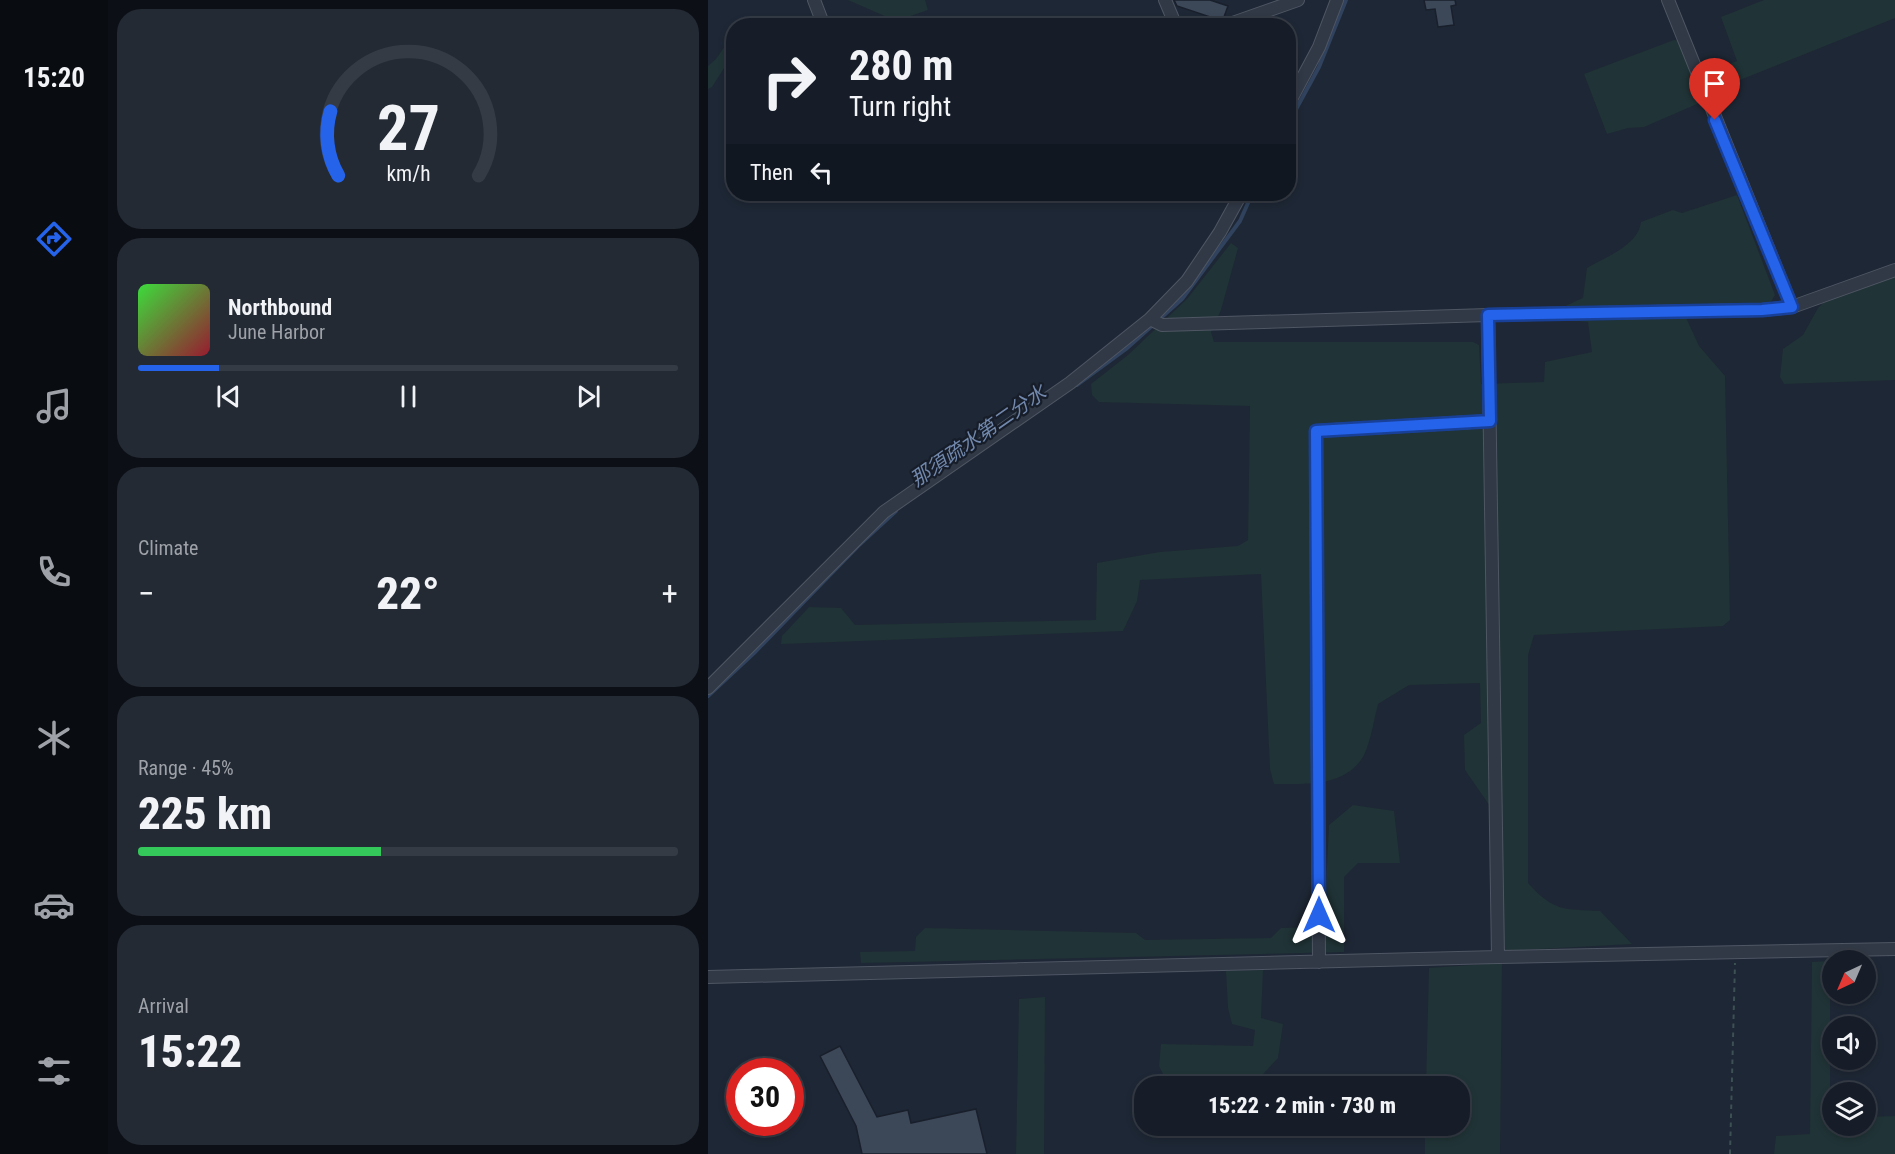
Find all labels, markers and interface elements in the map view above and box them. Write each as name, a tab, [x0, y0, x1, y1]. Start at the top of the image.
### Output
text: 280 m	[849, 41, 954, 90]
icon: right	[750, 42, 828, 120]
pin	[1689, 58, 1740, 120]
text: 15:20	[23, 62, 85, 94]
icon: arrive	[1698, 67, 1731, 100]
text: Turn right	[849, 91, 951, 123]
text: 27	[376, 92, 440, 165]
icon: left	[805, 156, 838, 189]
text: Then	[750, 160, 793, 185]
text: km/h	[386, 161, 430, 186]
icon: directions	[33, 218, 75, 260]
text: Northbound	[228, 295, 332, 320]
text: June Harbor	[228, 320, 325, 344]
water label: 那須疏水第二分水	[906, 379, 1052, 492]
icon: previous	[212, 380, 245, 413]
icon: pause	[392, 380, 425, 413]
icon: next	[572, 380, 605, 413]
icon: music	[33, 385, 75, 427]
text: Climate	[138, 536, 198, 560]
icon: phone	[33, 551, 75, 593]
text: 22°	[376, 567, 440, 620]
text: −	[138, 574, 155, 613]
text: +	[662, 574, 678, 613]
icon: climate	[33, 717, 75, 759]
text: Range · 45%	[138, 756, 234, 780]
text: 225 km	[138, 787, 272, 840]
position arrow	[1287, 883, 1351, 947]
icon: car	[33, 884, 75, 926]
north arrow	[1822, 950, 1876, 1004]
map controls	[1822, 950, 1876, 1136]
text: Arrival	[138, 994, 189, 1018]
button: sound	[1822, 1016, 1876, 1070]
text: 15:22	[138, 1025, 242, 1078]
icon: filters	[33, 1050, 75, 1092]
speed limit sign: 30	[726, 1058, 804, 1136]
button: layers	[1822, 1082, 1876, 1136]
text: 15:22 · 2 min · 730 m	[1208, 1093, 1396, 1118]

